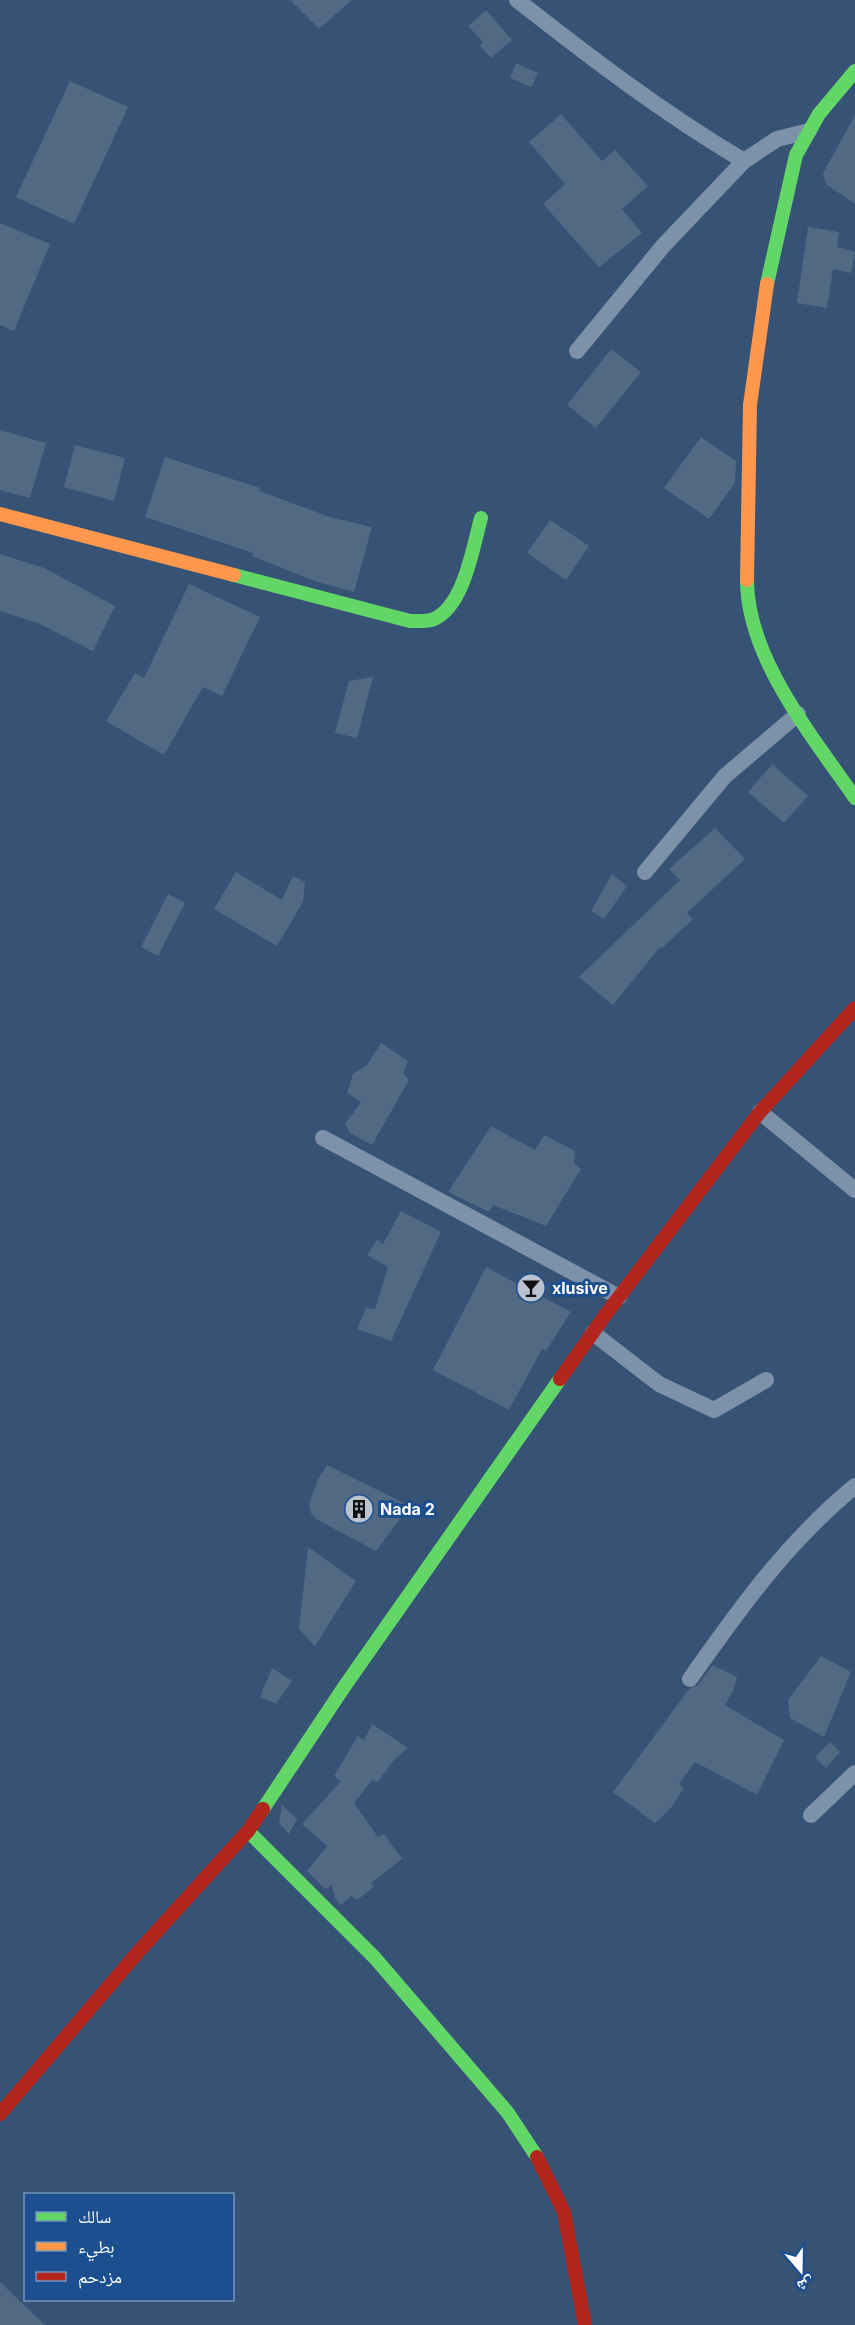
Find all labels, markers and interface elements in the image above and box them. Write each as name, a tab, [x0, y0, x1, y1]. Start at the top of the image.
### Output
bar icon: xlusive	[515, 1272, 547, 1304]
place label: xlusive	[552, 1278, 608, 1298]
building icon: Nada 2	[343, 1493, 375, 1525]
place label: Nada 2	[380, 1499, 435, 1519]
legend	[24, 2193, 234, 2301]
text: سالك	[78, 2206, 111, 2227]
text: بطيء	[78, 2236, 115, 2262]
north arrow	[771, 2241, 831, 2301]
text: مزدحم	[78, 2266, 122, 2289]
text: ش	[795, 2273, 818, 2297]

